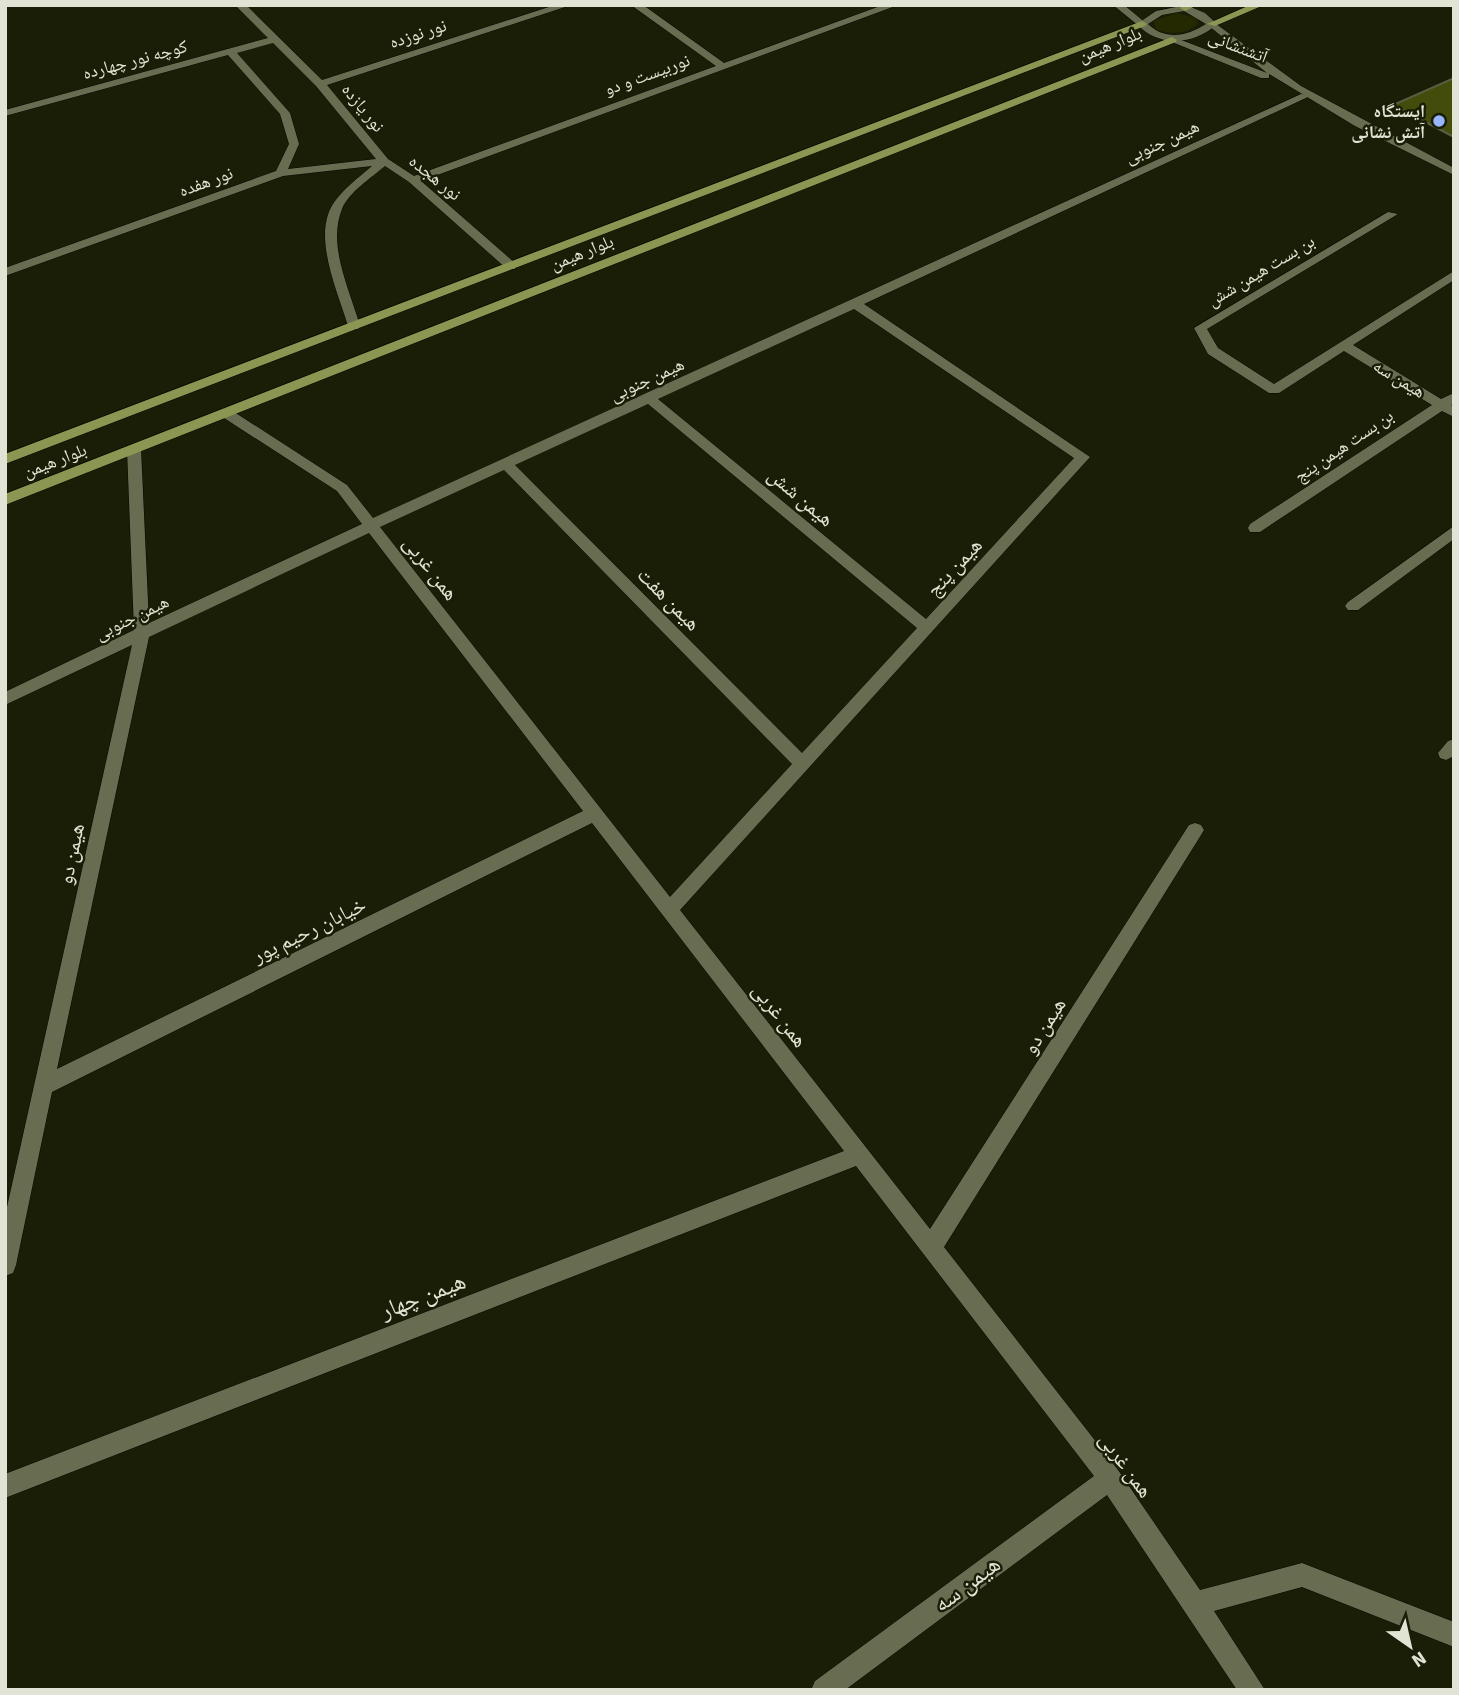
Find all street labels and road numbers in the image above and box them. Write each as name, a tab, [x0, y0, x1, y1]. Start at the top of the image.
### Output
street label: نور نوزده	[386, 13, 450, 55]
street label: بلوار هیمن	[1075, 21, 1145, 69]
street label: آتشنشانی	[1205, 24, 1272, 70]
street label: کوچه نور چهارده	[80, 34, 191, 86]
street label: نوربیست و دو	[600, 48, 694, 102]
street label: نور یازده	[336, 78, 390, 138]
street label: هیمن جنوبی	[1121, 114, 1203, 170]
street label: نور هجده	[403, 149, 467, 207]
street label: نور هفده	[175, 161, 237, 203]
street label: بلوار هیمن	[547, 229, 617, 277]
street label: بن بست هیمن شش	[1202, 229, 1320, 313]
street label: هیمن جنوبی	[606, 352, 688, 408]
street label: هیمن سه	[1368, 354, 1430, 404]
street label: بن بست هیمن پنج	[1289, 403, 1399, 488]
street label: بلوار هیمن	[20, 437, 90, 485]
street label: هیمن شش	[761, 460, 841, 534]
street label: همن غربی	[396, 529, 466, 607]
street label: هیمن پنج	[919, 531, 989, 603]
street label: هیمن هفت	[630, 560, 708, 638]
street label: هیمن جنوبی	[91, 589, 173, 647]
street label: هیمن دو	[50, 821, 92, 887]
street label: خیابان رحیم پور	[246, 889, 371, 971]
street label: همن غربی	[745, 976, 815, 1054]
street label: هیمن دو	[1015, 992, 1073, 1060]
street label: هیمن چهار	[374, 1264, 471, 1329]
street label: همن غربی	[1092, 1426, 1160, 1504]
street label: هیمن سه	[926, 1547, 1008, 1621]

